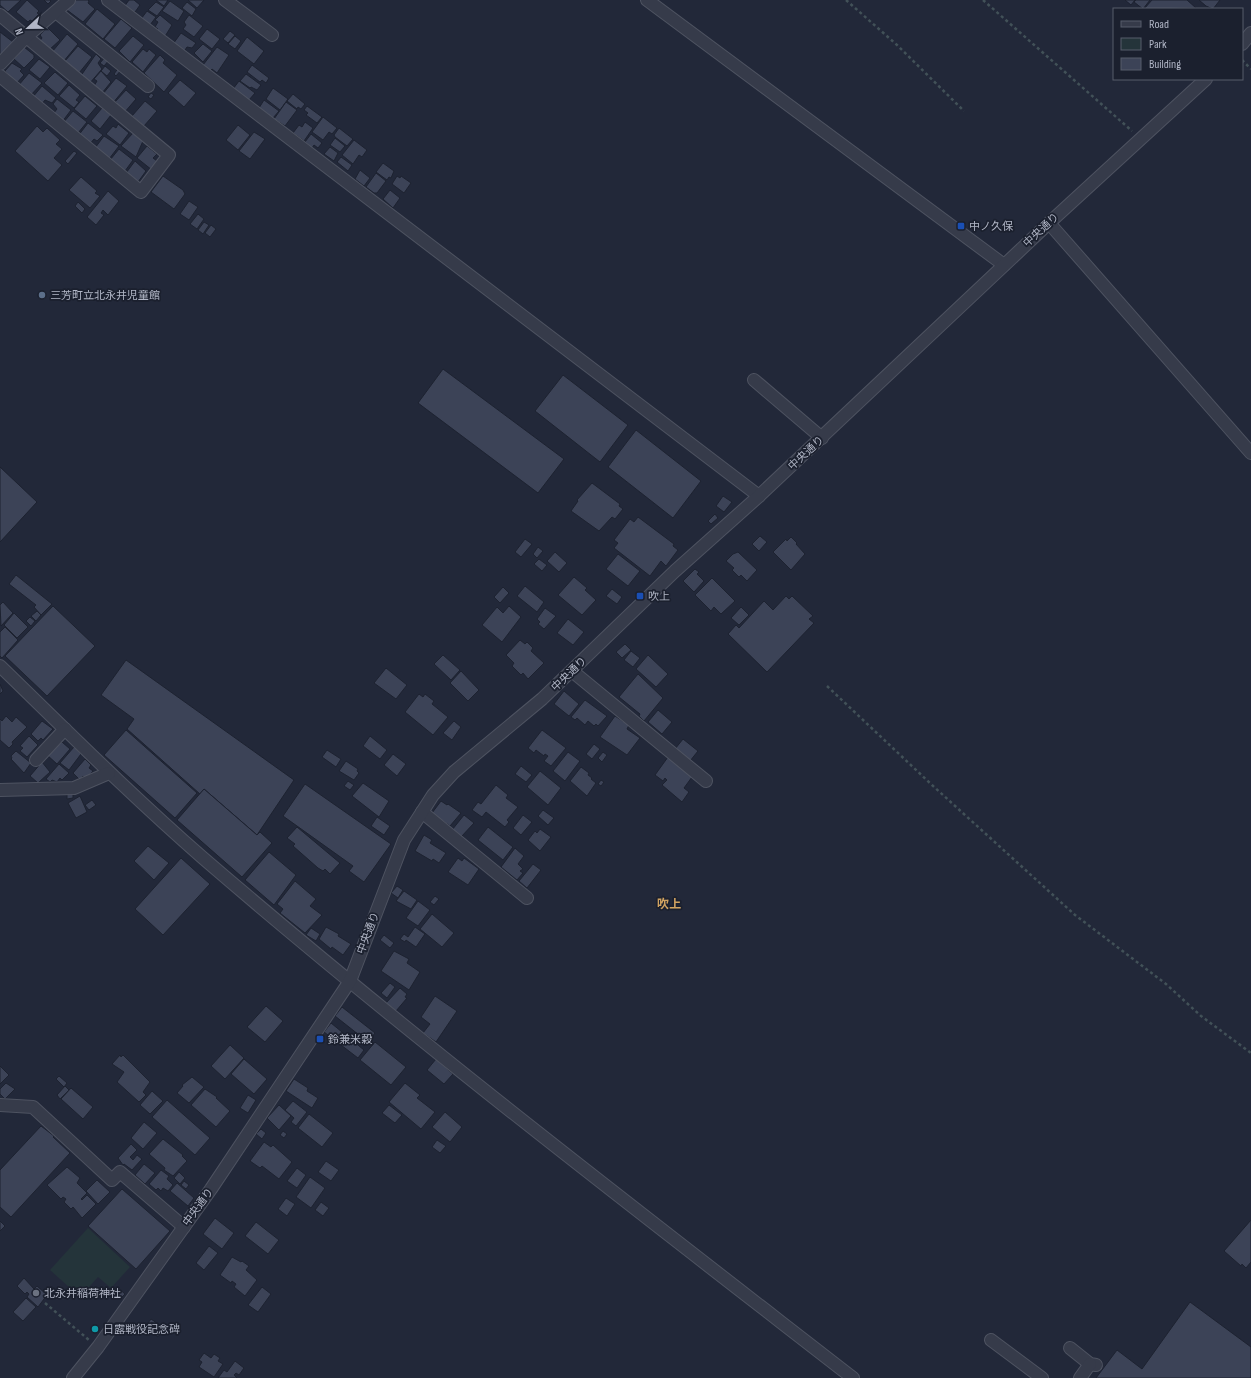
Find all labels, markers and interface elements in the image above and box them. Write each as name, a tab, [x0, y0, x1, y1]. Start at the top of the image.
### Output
north arrow	[8, 8, 48, 48]
legend	[1113, 8, 1243, 80]
text: Road	[1149, 17, 1169, 32]
text: N	[12, 26, 26, 37]
text: Park	[1149, 37, 1167, 52]
text: Building	[1149, 57, 1181, 72]
street label: 中央通り	[1020, 210, 1062, 250]
place label: 中ノ久保	[969, 220, 1014, 233]
marker: 中ノ久保	[956, 221, 966, 231]
place label: 三芳町立北永井児童館	[50, 289, 160, 302]
marker: 三芳町立北永井児童館	[37, 290, 47, 300]
street label: 中央通り	[785, 433, 827, 473]
place label: 吹上	[648, 590, 670, 603]
marker: 吹上	[635, 591, 645, 601]
street label: 中央通り	[549, 654, 589, 694]
district label: 吹上	[657, 897, 681, 912]
street label: 中央通り	[354, 910, 382, 956]
place label: 鈴兼米穀	[328, 1033, 373, 1046]
marker: 鈴兼米穀	[315, 1034, 325, 1044]
street label: 中央通り	[180, 1185, 216, 1229]
place label: 北永井稲荷神社	[44, 1287, 121, 1300]
marker: 北永井稲荷神社	[31, 1288, 41, 1298]
place label: 日露戦役記念碑	[103, 1323, 180, 1336]
marker: 日露戦役記念碑	[90, 1324, 100, 1334]

